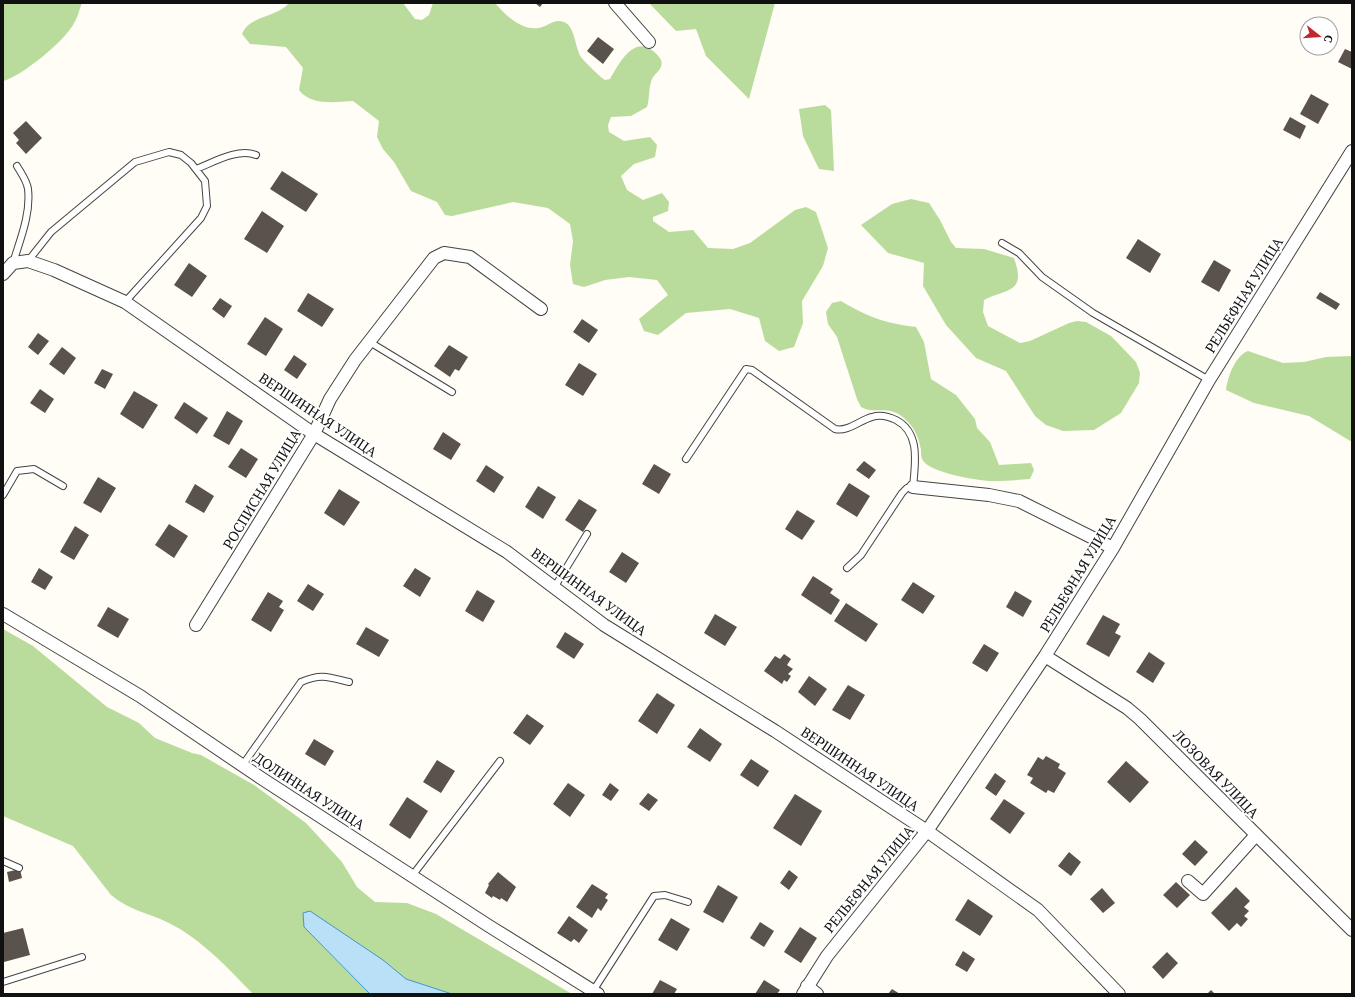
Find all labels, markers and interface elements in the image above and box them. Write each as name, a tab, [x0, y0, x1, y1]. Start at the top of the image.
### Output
north arrow	[1299, 16, 1339, 56]
text: С	[1321, 33, 1336, 44]
street label: РЕЛЬЕФНАЯ УЛИЦА	[1200, 233, 1287, 356]
street label: ВЕРШИННАЯ УЛИЦА	[256, 368, 381, 461]
street label: РОСПИСНАЯ УЛИЦА	[218, 425, 305, 552]
street label: РЕЛЬЕФНАЯ УЛИЦА	[1035, 512, 1120, 636]
street label: ВЕРШИННАЯ УЛИЦА	[528, 543, 651, 640]
street label: ВЕРШИННАЯ УЛИЦА	[798, 722, 923, 815]
street label: ЛОЗОВАЯ УЛИЦА	[1169, 725, 1264, 822]
street label: ДОЛИННАЯ УЛИЦА	[250, 747, 369, 834]
street label: РЕЛЬЕФНАЯ УЛИЦА	[819, 821, 918, 936]

